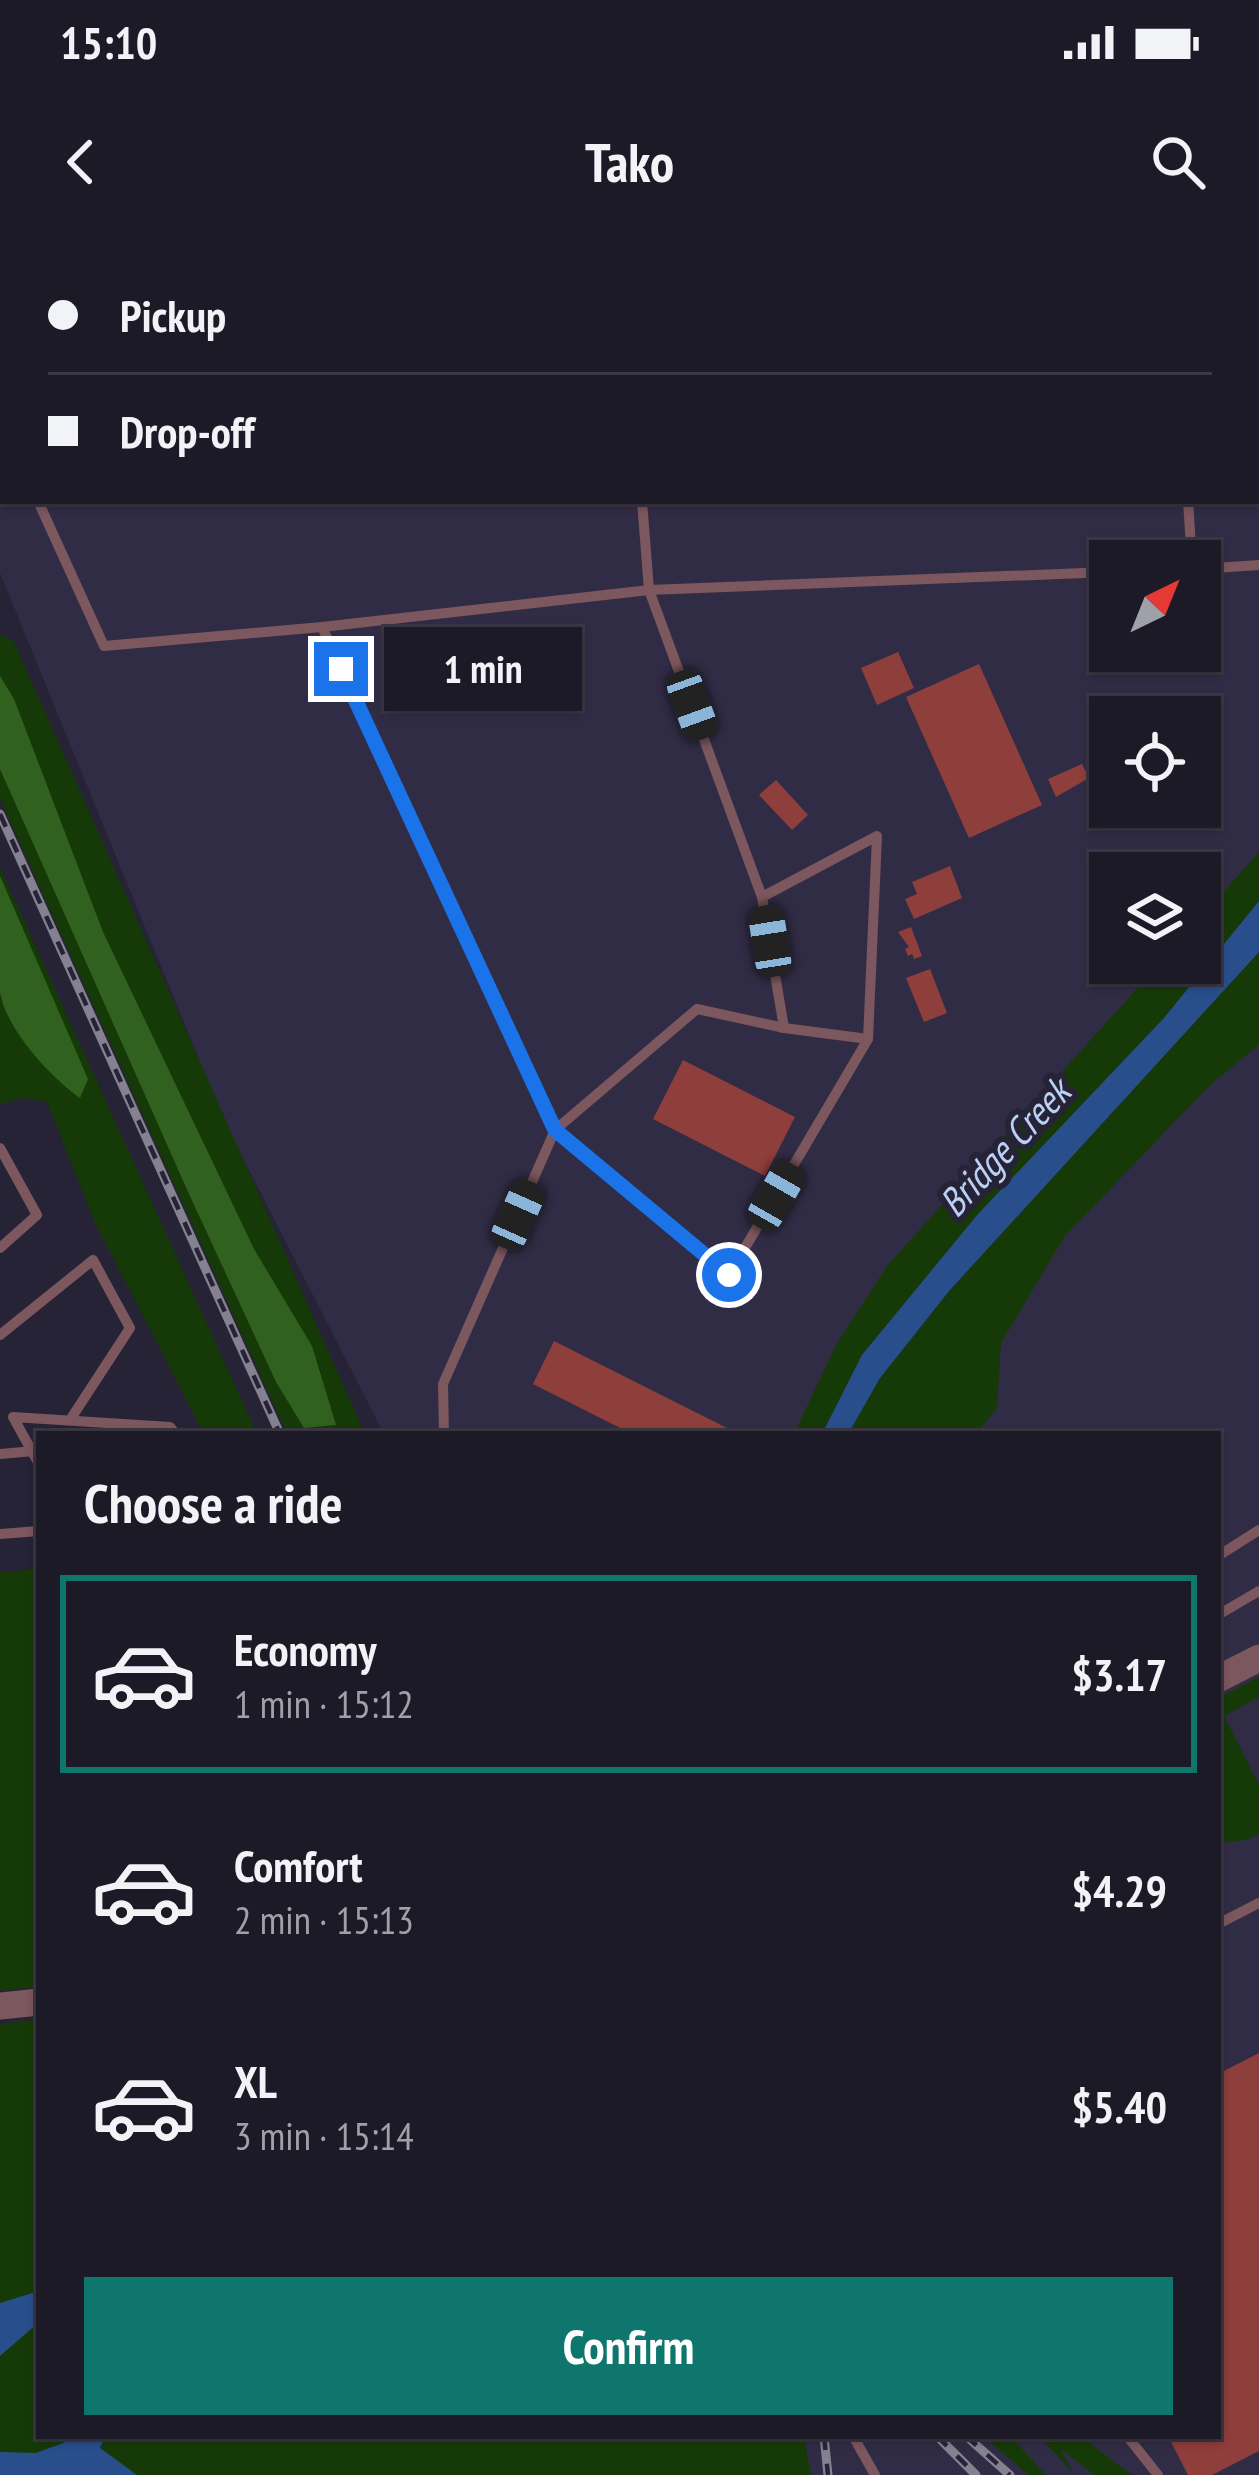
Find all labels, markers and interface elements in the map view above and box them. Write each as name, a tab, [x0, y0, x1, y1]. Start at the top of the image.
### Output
text: 15:10	[60, 13, 157, 71]
text: Tako	[585, 127, 674, 197]
icon: back	[48, 129, 114, 195]
icon: search	[1145, 129, 1211, 195]
text: Pickup	[120, 286, 226, 344]
text: Drop-off	[120, 402, 254, 460]
north arrow	[1089, 540, 1221, 672]
map controls	[1089, 540, 1221, 984]
callout: 1 min	[383, 627, 581, 711]
route end	[314, 642, 368, 696]
text: 1 min	[444, 643, 522, 694]
car	[663, 665, 721, 745]
button: locate	[1089, 696, 1221, 828]
button: layers	[1089, 852, 1221, 984]
car	[747, 903, 793, 979]
water label: Bridge Creek	[927, 1064, 1084, 1227]
car	[742, 1156, 810, 1236]
car	[487, 1175, 549, 1255]
route start	[702, 1248, 756, 1302]
text: Choose a ride	[84, 1468, 343, 1538]
icon: car	[90, 1620, 198, 1728]
text: Economy	[234, 1620, 377, 1678]
text: $3.17	[1071, 1645, 1167, 1703]
text: 1 min · 15:12	[234, 1678, 414, 1729]
icon: car	[90, 1836, 198, 1944]
text: Comfort	[234, 1836, 363, 1894]
text: $4.29	[1071, 1861, 1167, 1919]
text: 2 min · 15:13	[234, 1894, 414, 1945]
icon: car	[90, 2052, 198, 2160]
text: XL	[234, 2052, 277, 2110]
text: $5.40	[1071, 2077, 1167, 2135]
text: 3 min · 15:14	[234, 2110, 414, 2161]
button: Confirm	[84, 2277, 1173, 2415]

